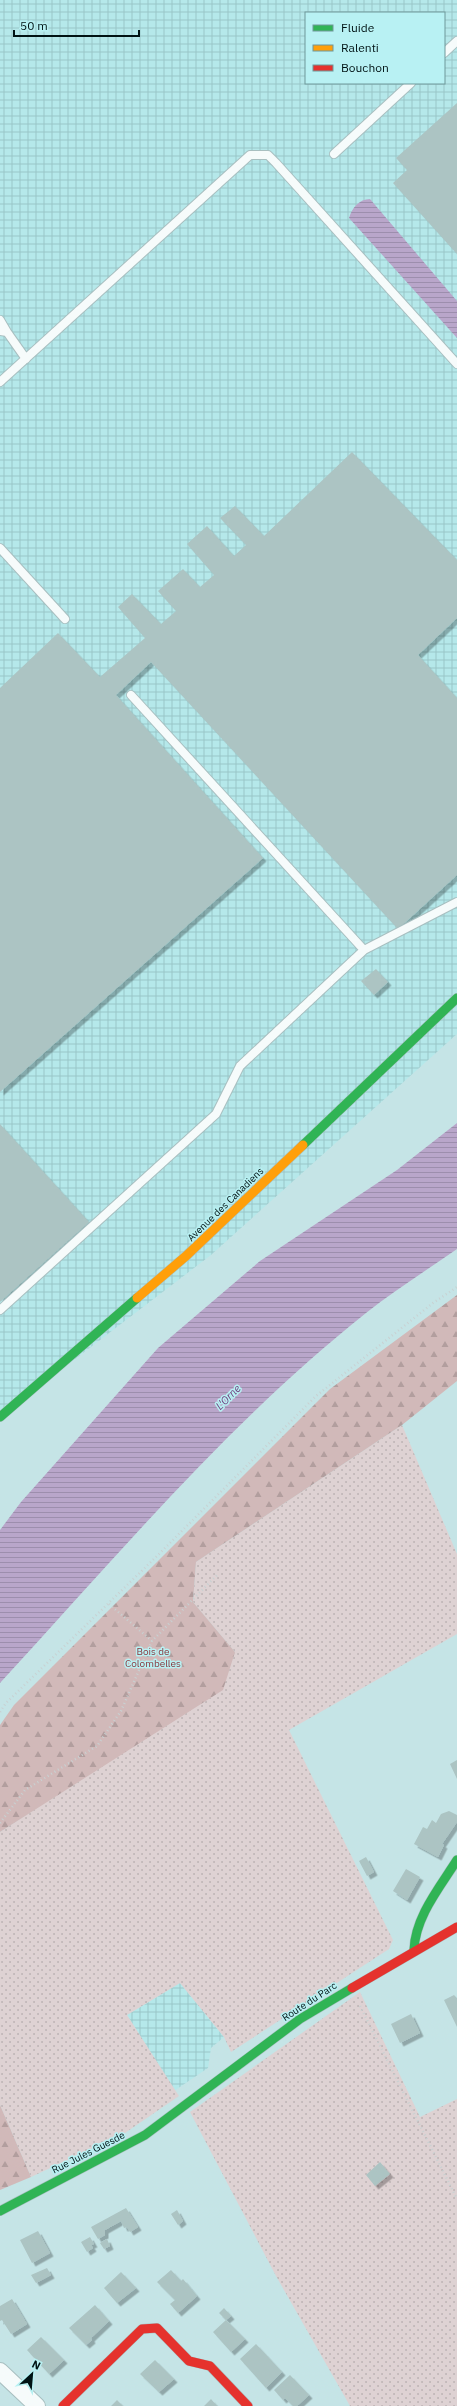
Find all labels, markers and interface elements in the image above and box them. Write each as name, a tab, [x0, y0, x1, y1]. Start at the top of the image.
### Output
scale bar	[14, 12, 139, 38]
legend	[305, 12, 445, 84]
text: 50 m	[20, 18, 48, 33]
text: Fluide	[341, 20, 375, 35]
text: Ralenti	[341, 40, 379, 55]
text: Bouchon	[341, 60, 389, 75]
street label: Avenue des Canadiens	[184, 1164, 266, 1244]
water label: L'Orne	[212, 1381, 244, 1413]
park label: Bois de Colombelles	[125, 1645, 181, 1670]
street label: Route du Parc	[279, 1979, 339, 2024]
street label: Rue Jules Guesde	[49, 2128, 127, 2176]
north arrow	[12, 2354, 52, 2394]
text: N	[30, 2357, 43, 2373]

